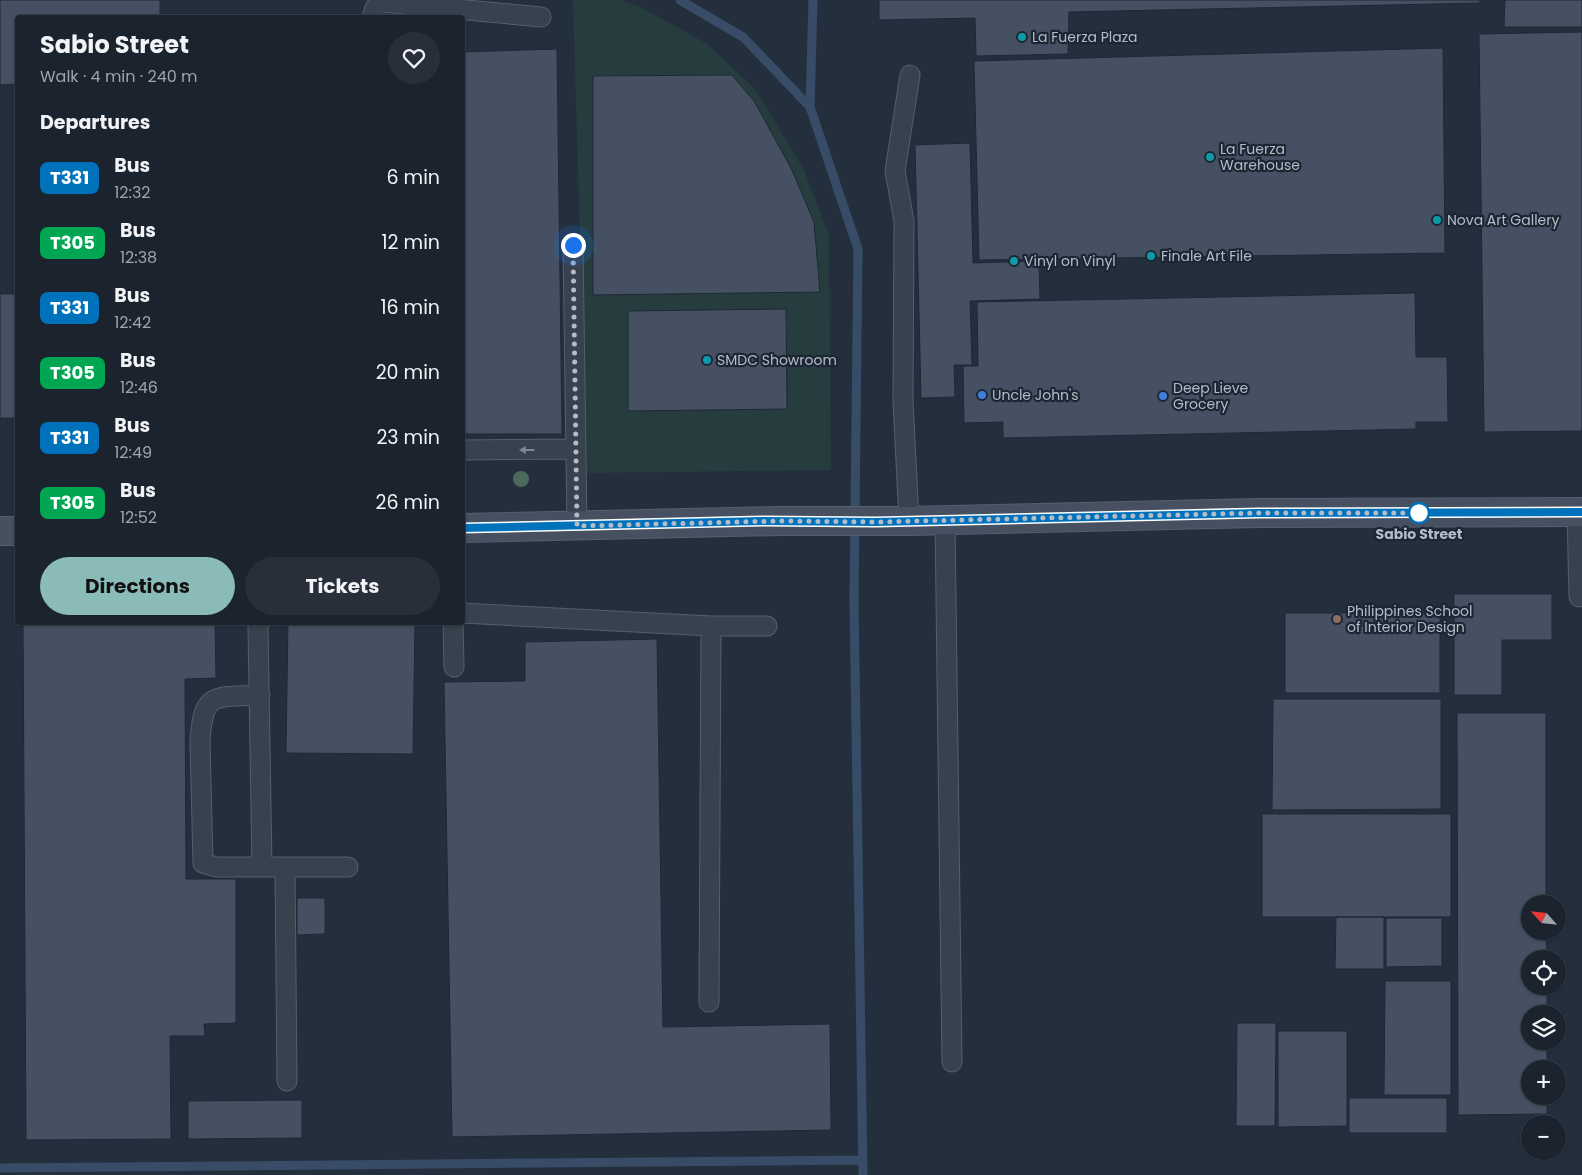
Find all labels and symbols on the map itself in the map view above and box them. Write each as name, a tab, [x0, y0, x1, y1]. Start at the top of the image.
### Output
place label: La Fuerza Plaza	[1032, 27, 1138, 47]
marker: La Fuerza Plaza	[1016, 31, 1028, 43]
place label: La Fuerza Warehouse	[1220, 139, 1300, 175]
marker: La Fuerza Warehouse	[1204, 151, 1216, 163]
place label: Nova Art Gallery	[1447, 210, 1559, 230]
marker: Nova Art Gallery	[1431, 214, 1443, 226]
your location	[561, 233, 586, 258]
place label: Finale Art File	[1161, 246, 1252, 266]
marker: Finale Art File	[1145, 250, 1157, 262]
place label: Vinyl on Vinyl	[1024, 251, 1116, 271]
marker: Vinyl on Vinyl	[1008, 255, 1020, 267]
place label: SMDC Showroom	[717, 350, 837, 370]
marker: SMDC Showroom	[701, 354, 713, 366]
place label: Deep Lieve Grocery	[1173, 378, 1248, 414]
place label: Uncle John's	[992, 385, 1079, 405]
marker: Uncle John's	[976, 389, 988, 401]
marker: Deep Lieve Grocery	[1157, 390, 1169, 402]
one-way arrow	[519, 446, 535, 454]
marker: Sabio Street	[1408, 502, 1430, 524]
place label: Sabio Street	[1376, 524, 1463, 544]
place label: Philippines School of Interior Design	[1347, 601, 1473, 637]
marker: Philippines School of Interior Design	[1331, 613, 1343, 625]
north arrow	[1521, 895, 1566, 940]

